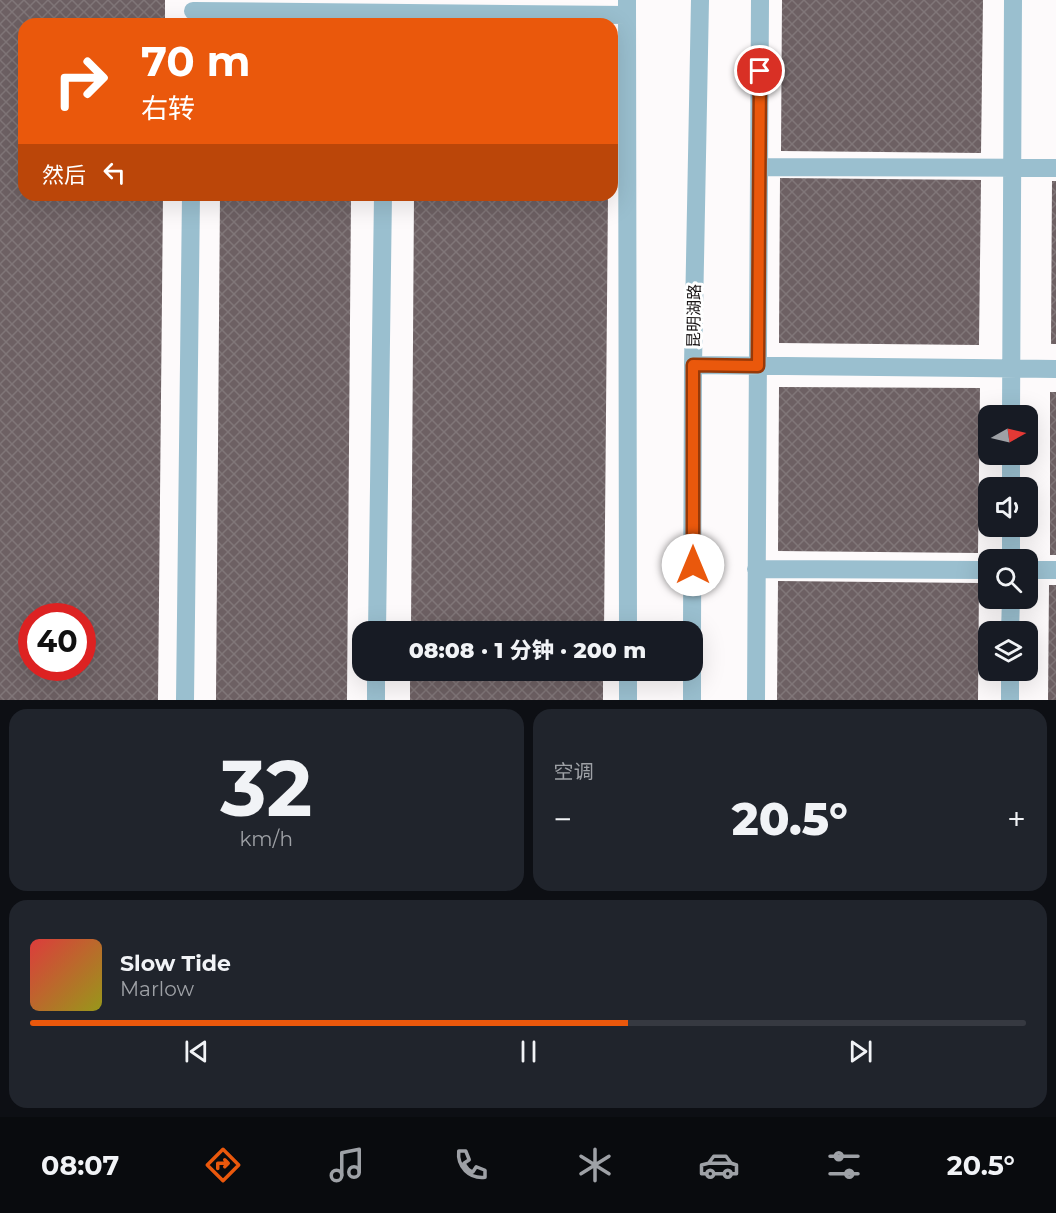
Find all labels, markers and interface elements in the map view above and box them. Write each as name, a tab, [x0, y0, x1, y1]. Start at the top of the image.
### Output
text: 70 m	[141, 35, 251, 87]
icon: right	[42, 42, 120, 120]
pin	[734, 45, 785, 96]
icon: arrive	[743, 54, 776, 87]
text: 右转	[141, 92, 195, 125]
icon: left	[98, 156, 131, 189]
text: 然后	[42, 162, 86, 189]
street label: 昆明湖路	[684, 284, 704, 348]
north arrow	[978, 405, 1038, 465]
map controls	[978, 405, 1038, 681]
button: sound	[978, 477, 1038, 537]
position arrow	[661, 533, 725, 597]
button: search	[978, 549, 1038, 609]
speed limit sign: 40	[18, 603, 96, 681]
button: layers	[978, 621, 1038, 681]
text: 08:08 · 1 分钟 · 200 m	[409, 637, 646, 664]
text: 32	[220, 740, 312, 836]
text: 空调	[554, 760, 594, 784]
text: 20.5°	[732, 791, 848, 846]
text: −	[554, 799, 572, 839]
text: +	[1007, 799, 1026, 839]
text: km/h	[240, 827, 293, 851]
text: Slow Tide	[120, 950, 231, 977]
text: Marlow	[120, 977, 194, 1001]
icon: previous	[180, 1035, 213, 1068]
icon: pause	[512, 1035, 545, 1068]
icon: next	[844, 1035, 877, 1068]
icon: directions	[202, 1144, 244, 1186]
icon: music	[326, 1144, 368, 1186]
icon: phone	[450, 1144, 492, 1186]
icon: climate	[574, 1144, 616, 1186]
icon: car	[698, 1144, 740, 1186]
icon: filters	[823, 1144, 865, 1186]
text: 08:07	[41, 1149, 119, 1182]
text: 20.5°	[947, 1149, 1015, 1182]

